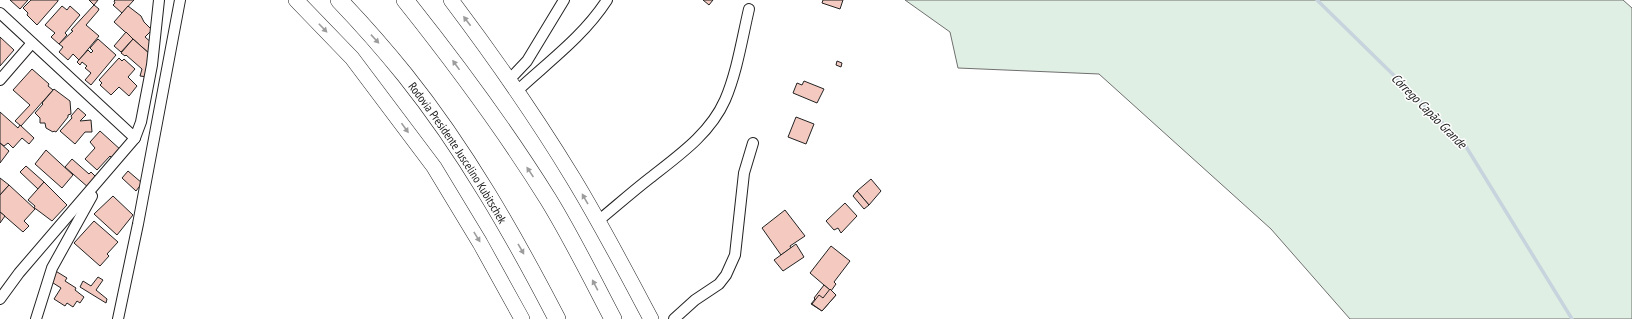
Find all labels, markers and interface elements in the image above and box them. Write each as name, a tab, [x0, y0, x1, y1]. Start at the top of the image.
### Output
one-way arrow	[462, 15, 471, 26]
one-way arrow	[318, 23, 328, 33]
one-way arrow	[370, 34, 380, 44]
one-way arrow	[452, 60, 460, 70]
water label: Córrego Capão Grande	[1388, 70, 1471, 153]
street label: Rodovia Presidente Juscelino Kubitschek	[406, 79, 511, 226]
one-way arrow	[401, 123, 409, 134]
one-way arrow	[526, 167, 534, 177]
one-way arrow	[581, 193, 588, 205]
one-way arrow	[473, 231, 480, 243]
one-way arrow	[517, 243, 524, 255]
one-way arrow	[591, 279, 598, 290]

